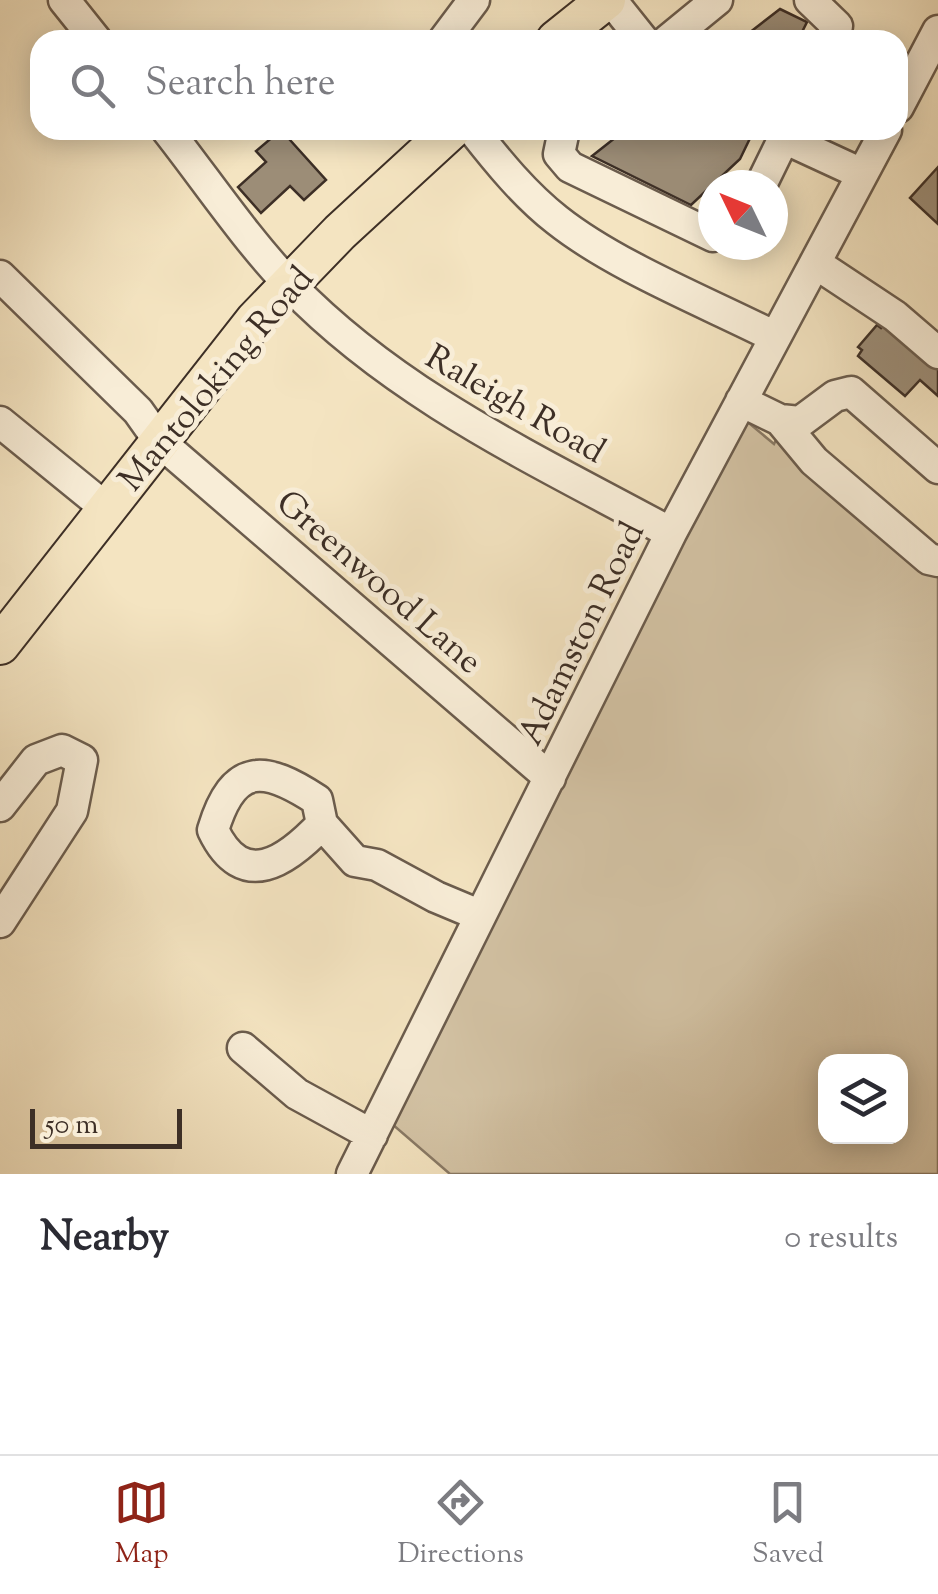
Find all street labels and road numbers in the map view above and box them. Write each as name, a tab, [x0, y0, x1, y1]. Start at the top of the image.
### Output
street label: Mantoloking Road	[108, 256, 328, 504]
street label: Raleigh Road	[415, 334, 614, 478]
street label: Greenwood Lane	[263, 480, 492, 688]
street label: Adamston Road	[507, 514, 659, 755]

